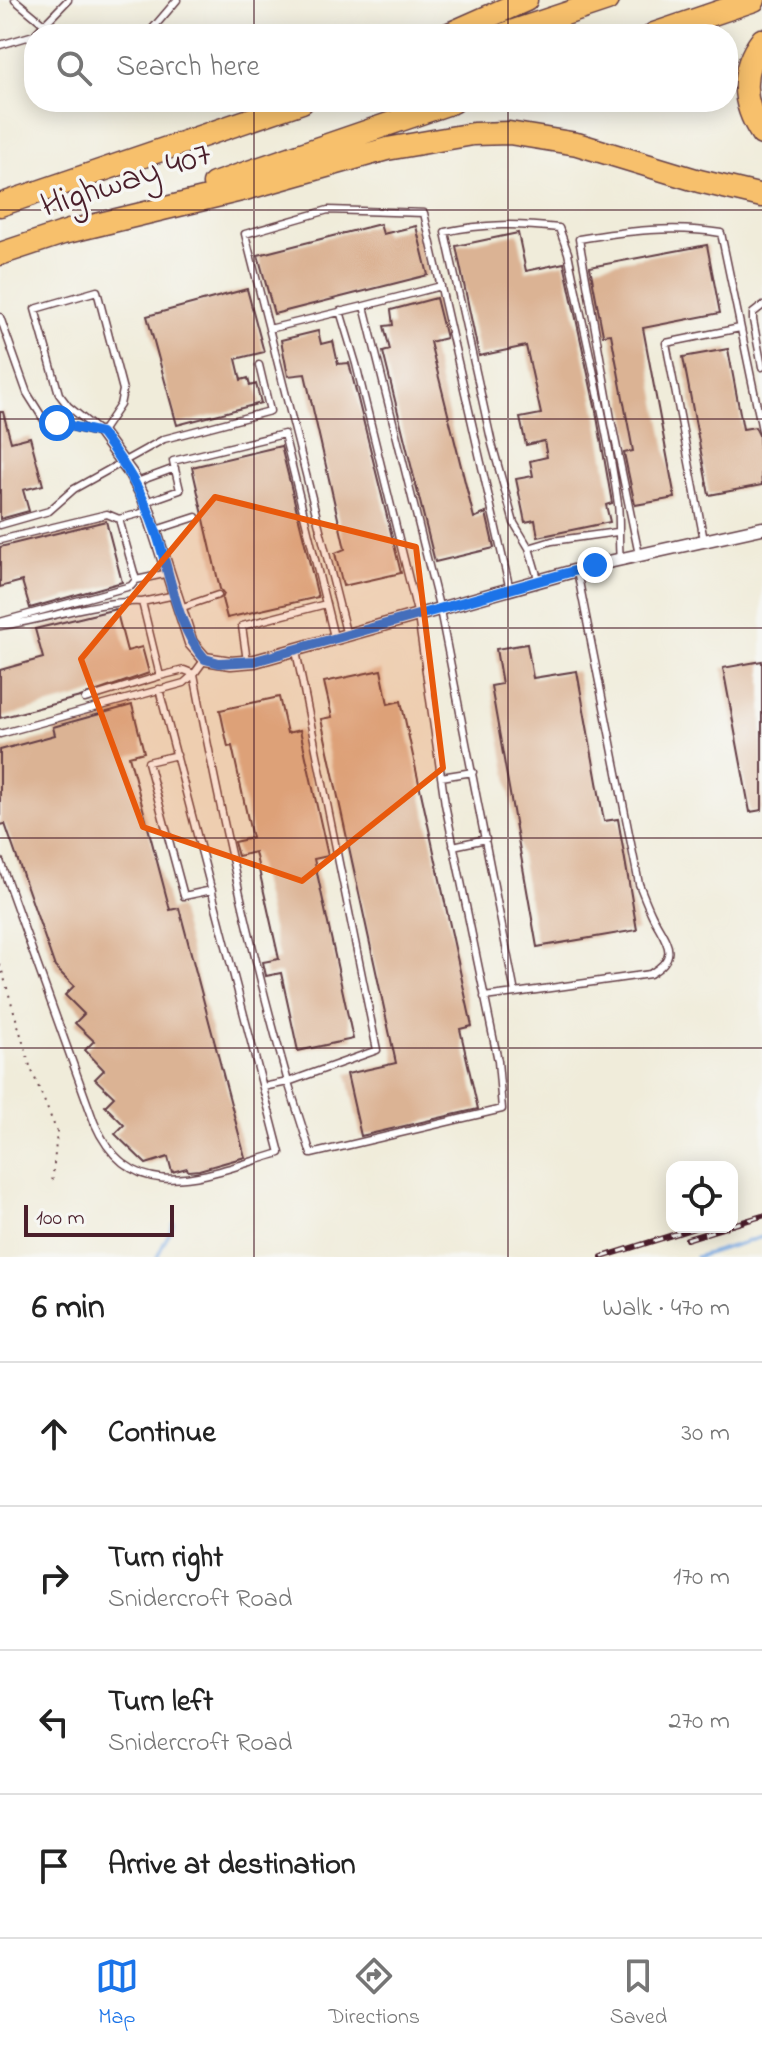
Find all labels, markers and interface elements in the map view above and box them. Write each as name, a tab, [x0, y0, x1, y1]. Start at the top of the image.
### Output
search box	[24, 24, 738, 112]
icon: search	[52, 46, 96, 90]
text: Search here	[116, 46, 260, 90]
street label: Highway 407	[34, 129, 219, 234]
route start	[39, 405, 75, 441]
route end	[577, 547, 613, 583]
map controls	[666, 1161, 738, 1233]
button: locate	[666, 1161, 738, 1233]
scale bar	[24, 1201, 174, 1237]
text: 100 m	[36, 1203, 85, 1235]
text: 6 min	[32, 1284, 105, 1334]
text: Walk · 470 m	[602, 1290, 730, 1328]
icon: ahead	[32, 1412, 76, 1456]
text: Continue	[108, 1412, 216, 1456]
text: 30 m	[681, 1415, 730, 1453]
text: Turn right	[108, 1537, 223, 1581]
icon: right	[32, 1556, 76, 1600]
text: 170 m	[673, 1559, 730, 1597]
text: Snidercroft Road	[108, 1581, 292, 1619]
text: Turn left	[108, 1681, 213, 1725]
icon: left	[32, 1700, 76, 1744]
text: 270 m	[668, 1703, 730, 1741]
text: Snidercroft Road	[108, 1725, 292, 1763]
icon: arrive	[32, 1844, 76, 1888]
text: Arrive at destination	[108, 1844, 356, 1888]
tab: Map	[95, 1954, 139, 2034]
tab: Directions	[329, 1954, 420, 2034]
tab: Saved	[610, 1954, 667, 2034]

